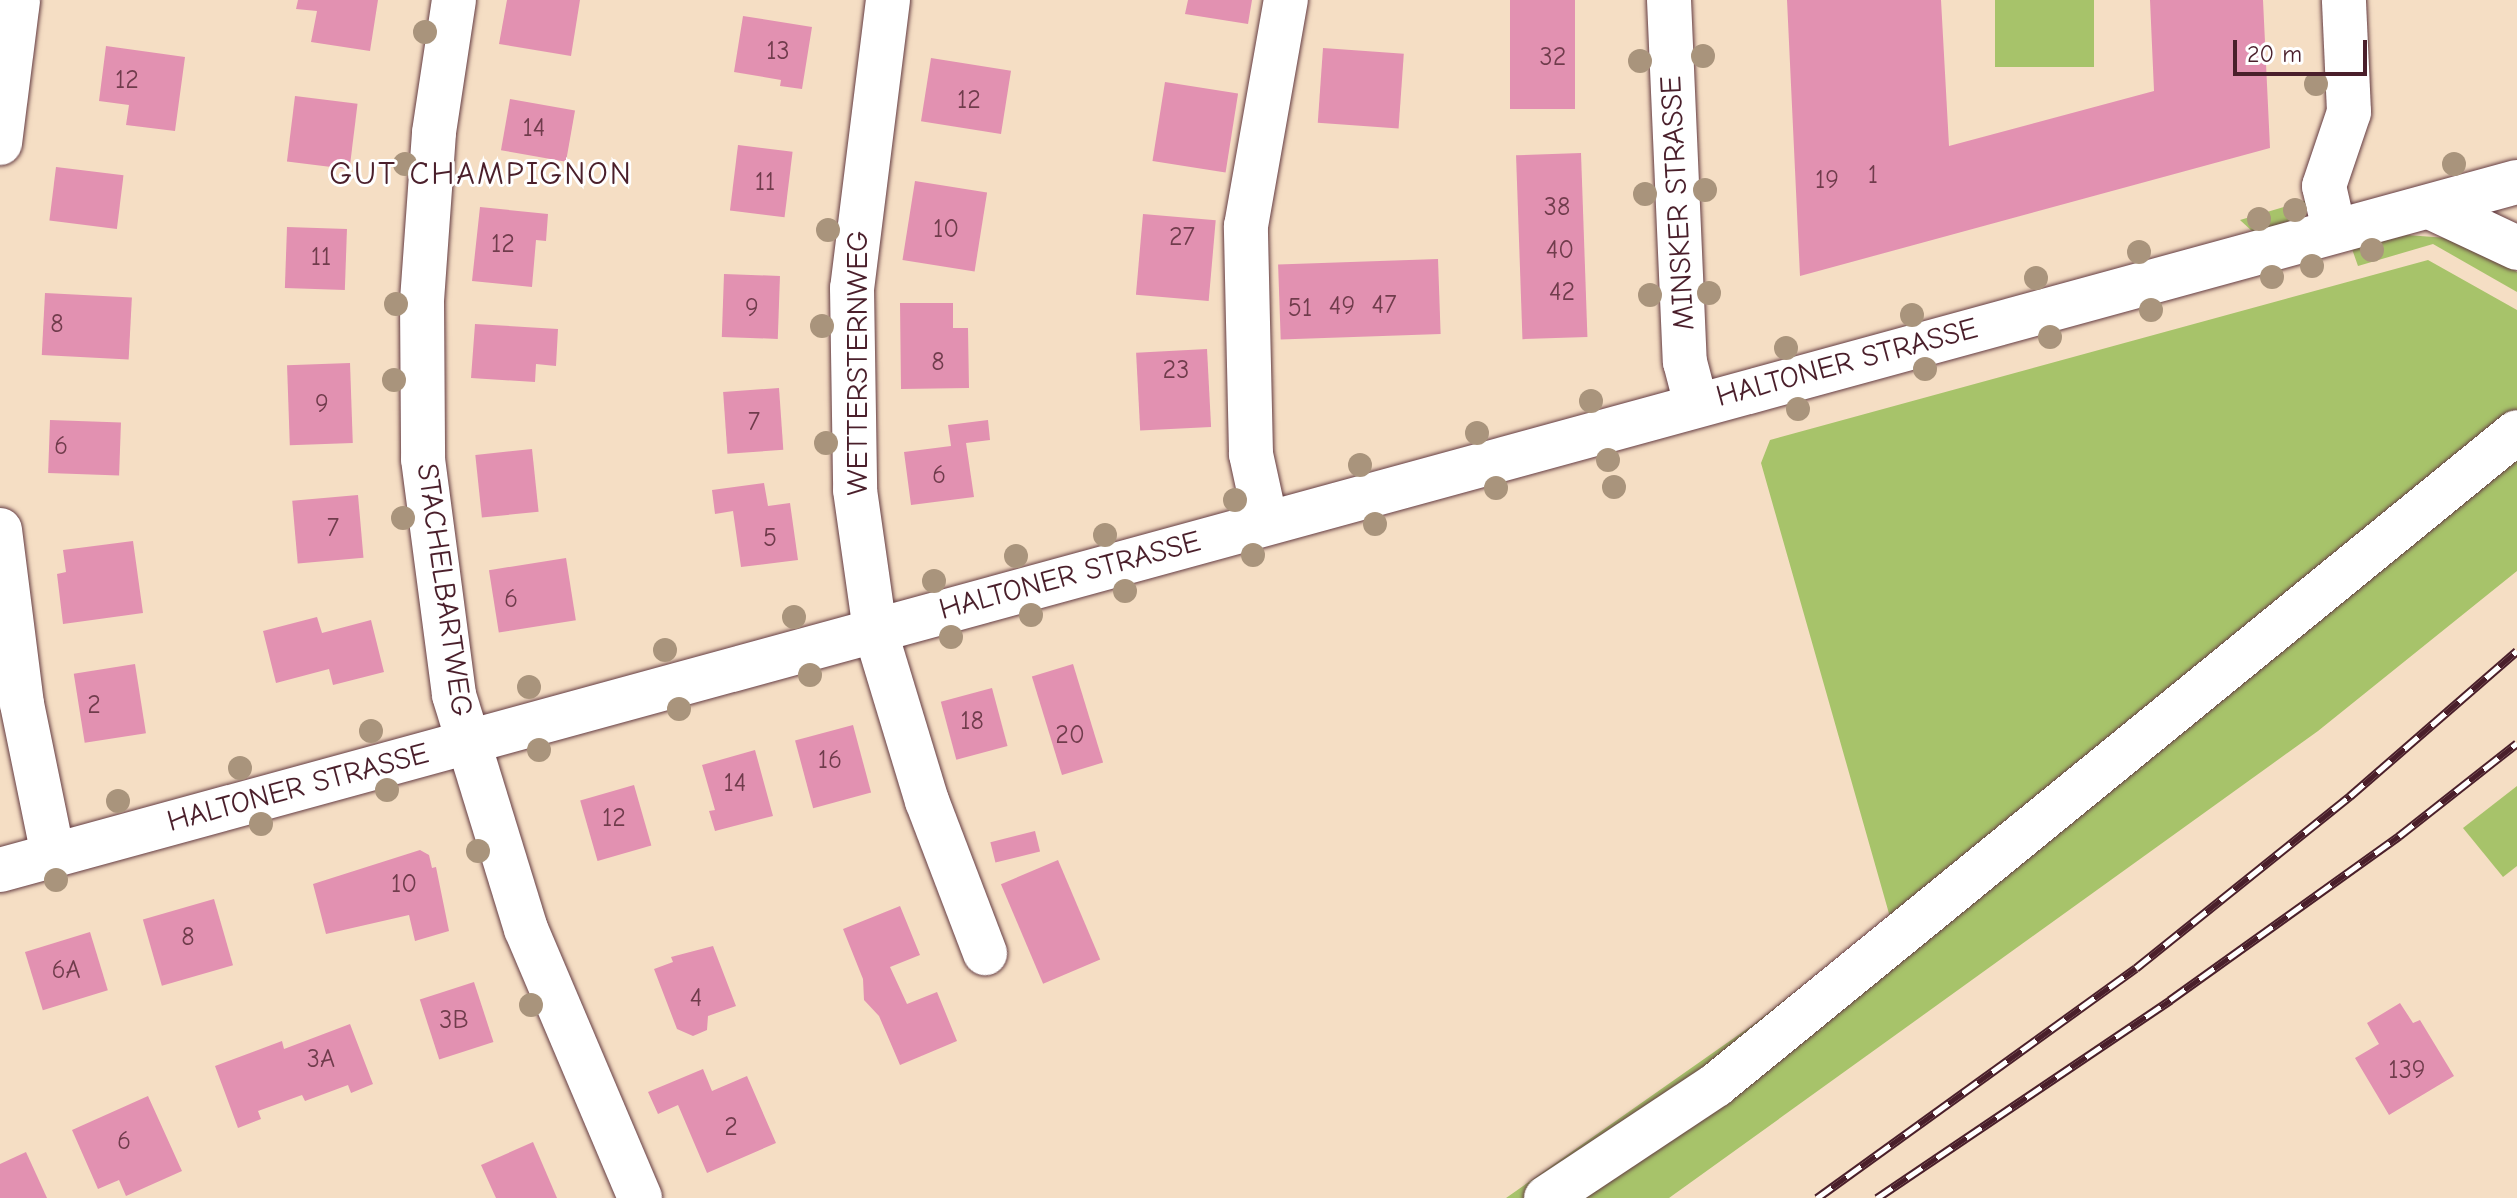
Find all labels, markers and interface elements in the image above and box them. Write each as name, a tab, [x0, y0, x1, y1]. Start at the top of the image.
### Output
scale bar	[2237, 24, 2371, 74]
house number: 13	[766, 36, 790, 68]
text: 20 m	[2247, 40, 2302, 68]
house number: 32	[1540, 42, 1566, 74]
house number: 12	[115, 65, 139, 97]
street label: MINSKER STRASSE	[1653, 75, 1703, 331]
house number: 12	[957, 85, 981, 117]
house number: 14	[523, 113, 545, 145]
district label: GUT CHAMPIGNON	[329, 155, 633, 193]
house number: 1	[1868, 160, 1878, 192]
house number: 19	[1815, 165, 1839, 197]
house number: 11	[755, 167, 775, 199]
house number: 38	[1544, 192, 1570, 224]
house number: 10	[933, 214, 959, 246]
house number: 27	[1169, 222, 1195, 254]
house number: 12	[491, 229, 515, 261]
street label: WETTERSTERNWEG	[840, 230, 876, 496]
house number: 40	[1546, 235, 1574, 267]
house number: 11	[311, 242, 331, 274]
house number: 42	[1549, 277, 1575, 309]
house number: 47	[1372, 290, 1396, 322]
house number: 49	[1329, 291, 1355, 323]
house number: 9	[745, 293, 759, 325]
house number: 51	[1288, 293, 1312, 325]
house number: 8	[50, 309, 64, 341]
street label: HALTONER STRASSE	[1712, 311, 1982, 415]
house number: 8	[931, 347, 945, 379]
house number: 23	[1163, 355, 1189, 387]
house number: 9	[315, 389, 329, 421]
house number: 7	[748, 407, 760, 439]
house number: 6	[54, 431, 68, 463]
house number: 6	[932, 460, 946, 492]
street label: STACHELBARTWEG	[408, 461, 480, 719]
house number: 7	[327, 513, 339, 545]
house number: 5	[763, 523, 777, 555]
street label: HALTONER STRASSE	[935, 524, 1205, 628]
house number: 6	[504, 584, 518, 616]
house number: 2	[87, 690, 101, 722]
house number: 18	[960, 706, 984, 738]
house number: 20	[1055, 720, 1085, 752]
street label: HALTONER STRASSE	[163, 736, 433, 840]
house number: 16	[818, 745, 842, 777]
house number: 14	[724, 768, 746, 800]
house number: 12	[602, 803, 626, 835]
house number: 10	[391, 869, 417, 901]
house number: 8	[181, 922, 195, 954]
house number: 6A	[51, 955, 81, 987]
house number: 4	[690, 983, 702, 1015]
house number: 3B	[439, 1005, 469, 1037]
house number: 3A	[307, 1044, 335, 1076]
house number: 139	[2388, 1055, 2426, 1087]
house number: 2	[724, 1112, 738, 1144]
house number: 6	[117, 1126, 131, 1158]

